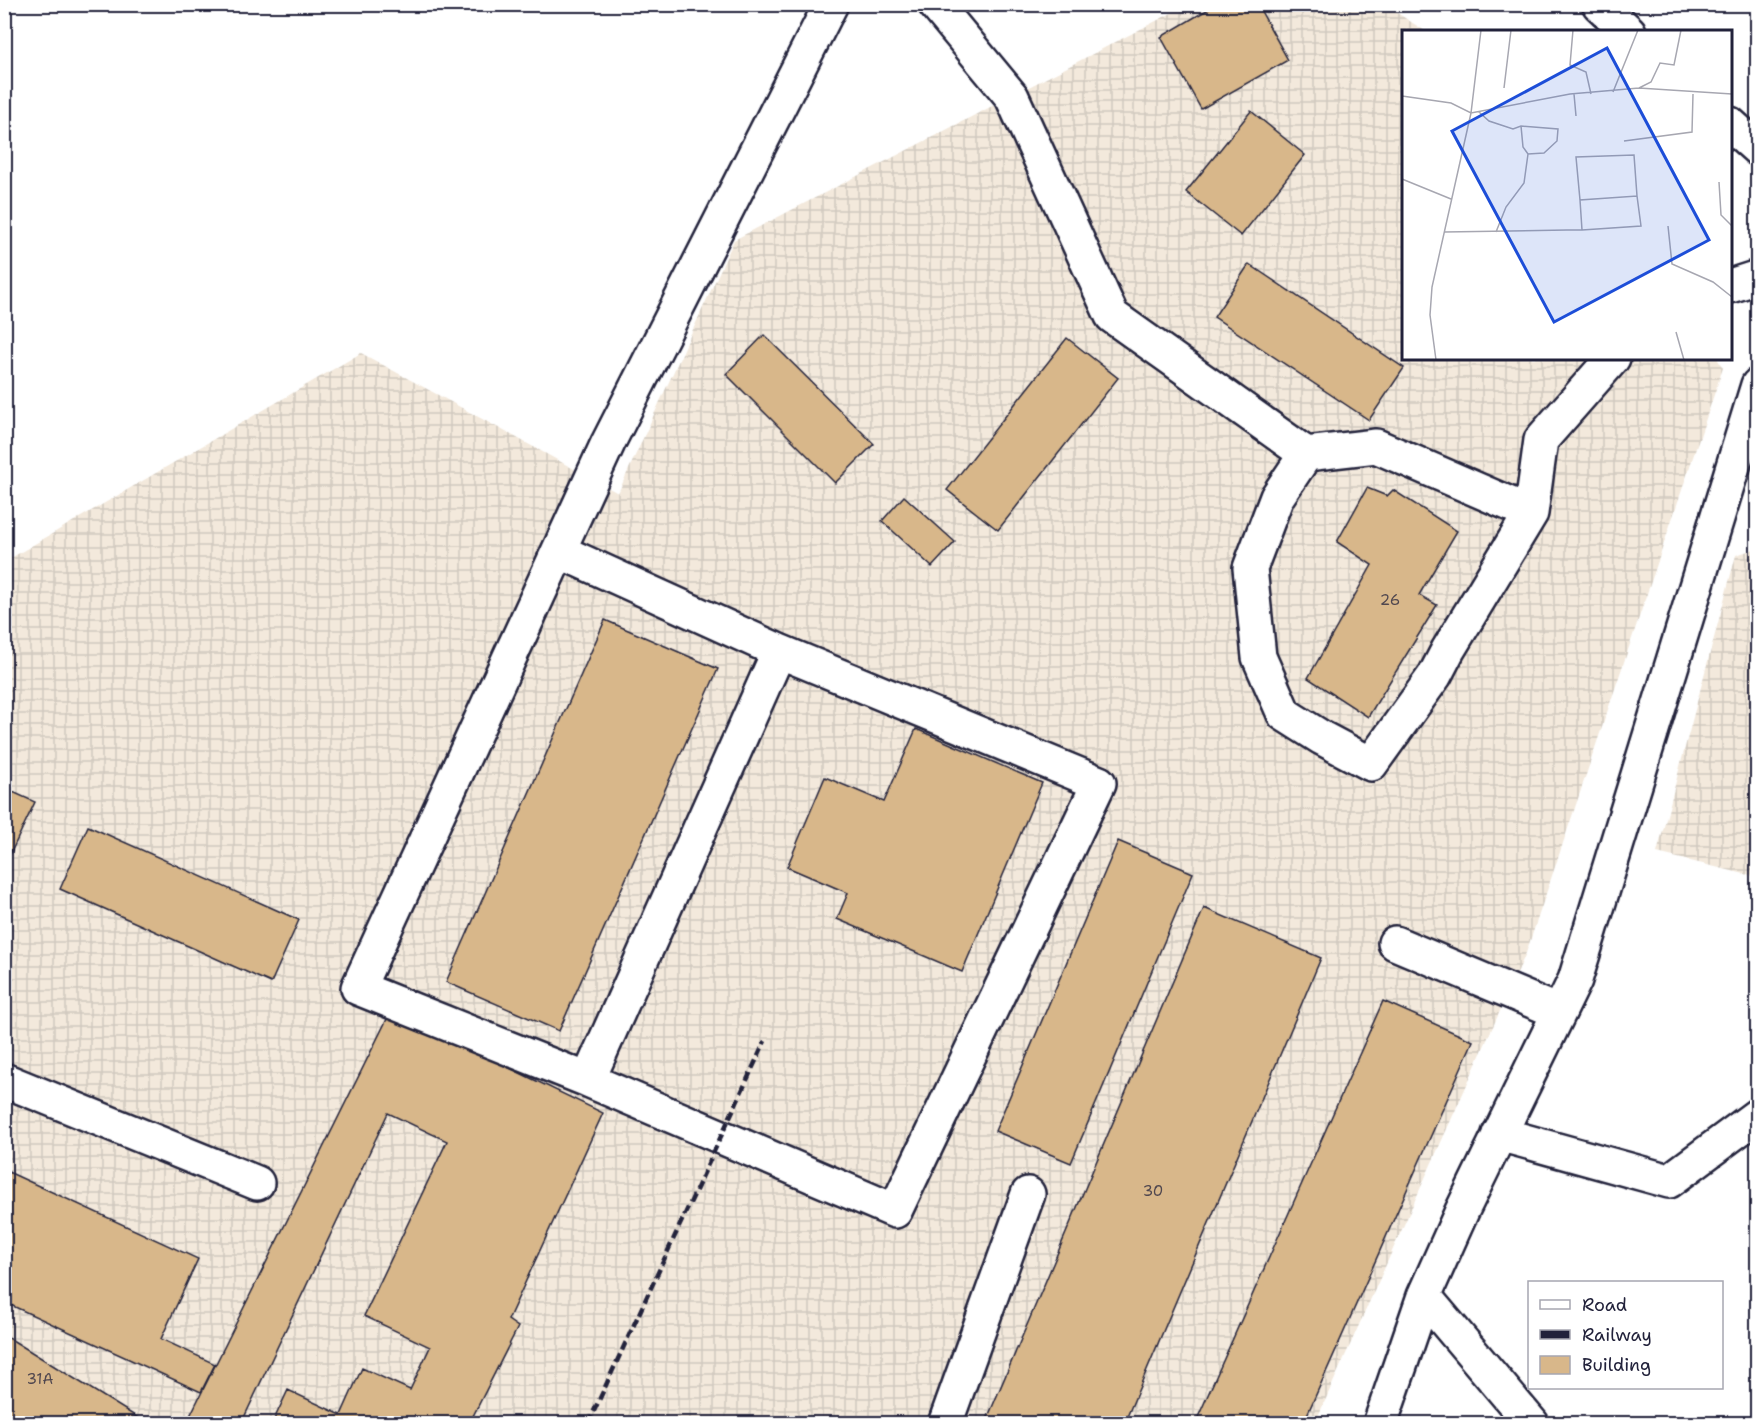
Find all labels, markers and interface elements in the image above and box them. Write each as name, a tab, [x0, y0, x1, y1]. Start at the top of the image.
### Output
inset map	[1402, 30, 1732, 360]
house number: 26	[1380, 590, 1400, 610]
house number: 30	[1143, 1181, 1163, 1201]
legend	[1528, 1281, 1723, 1389]
text: Road	[1582, 1293, 1627, 1317]
text: Railway	[1582, 1323, 1652, 1347]
text: Building	[1582, 1353, 1651, 1377]
house number: 31А	[27, 1369, 54, 1389]

